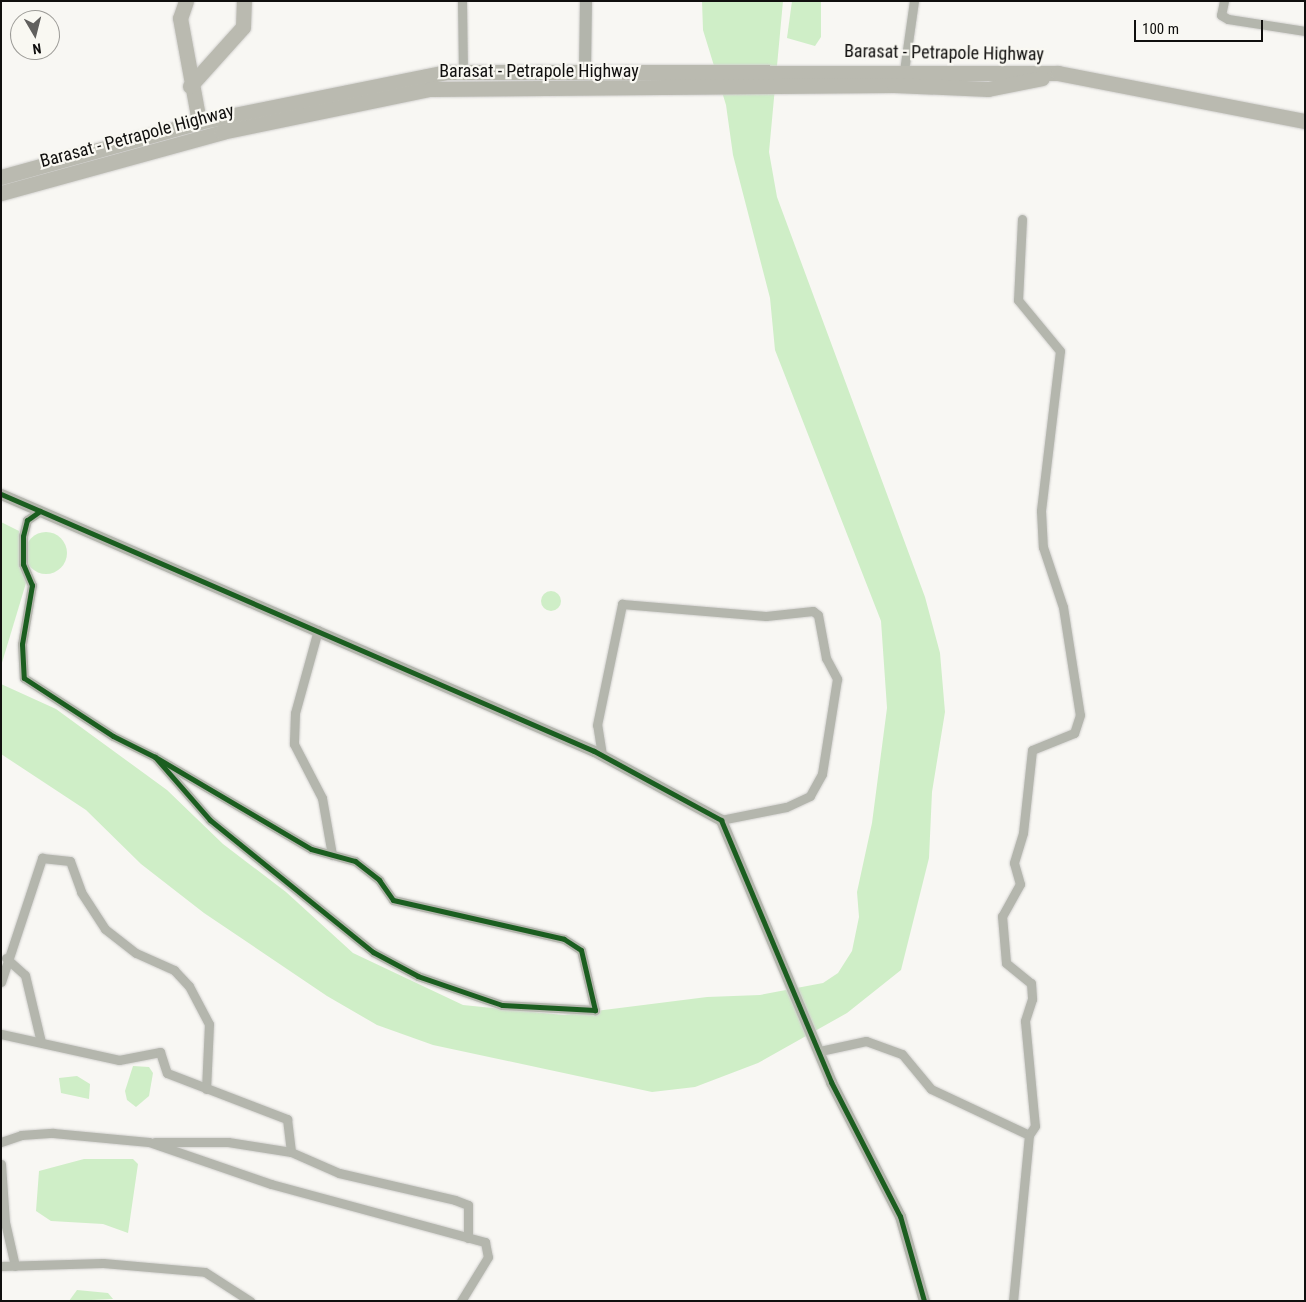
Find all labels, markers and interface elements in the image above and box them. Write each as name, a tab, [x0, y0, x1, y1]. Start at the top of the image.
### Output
north arrow	[10, 10, 60, 60]
scale bar	[1136, 10, 1265, 42]
text: 100 m	[1142, 20, 1179, 38]
text: N	[32, 40, 42, 57]
street label: Barasat - Petrapole Highway	[844, 40, 1044, 66]
street label: Barasat - Petrapole Highway	[439, 60, 639, 82]
street label: Barasat - Petrapole Highway	[38, 100, 236, 172]

